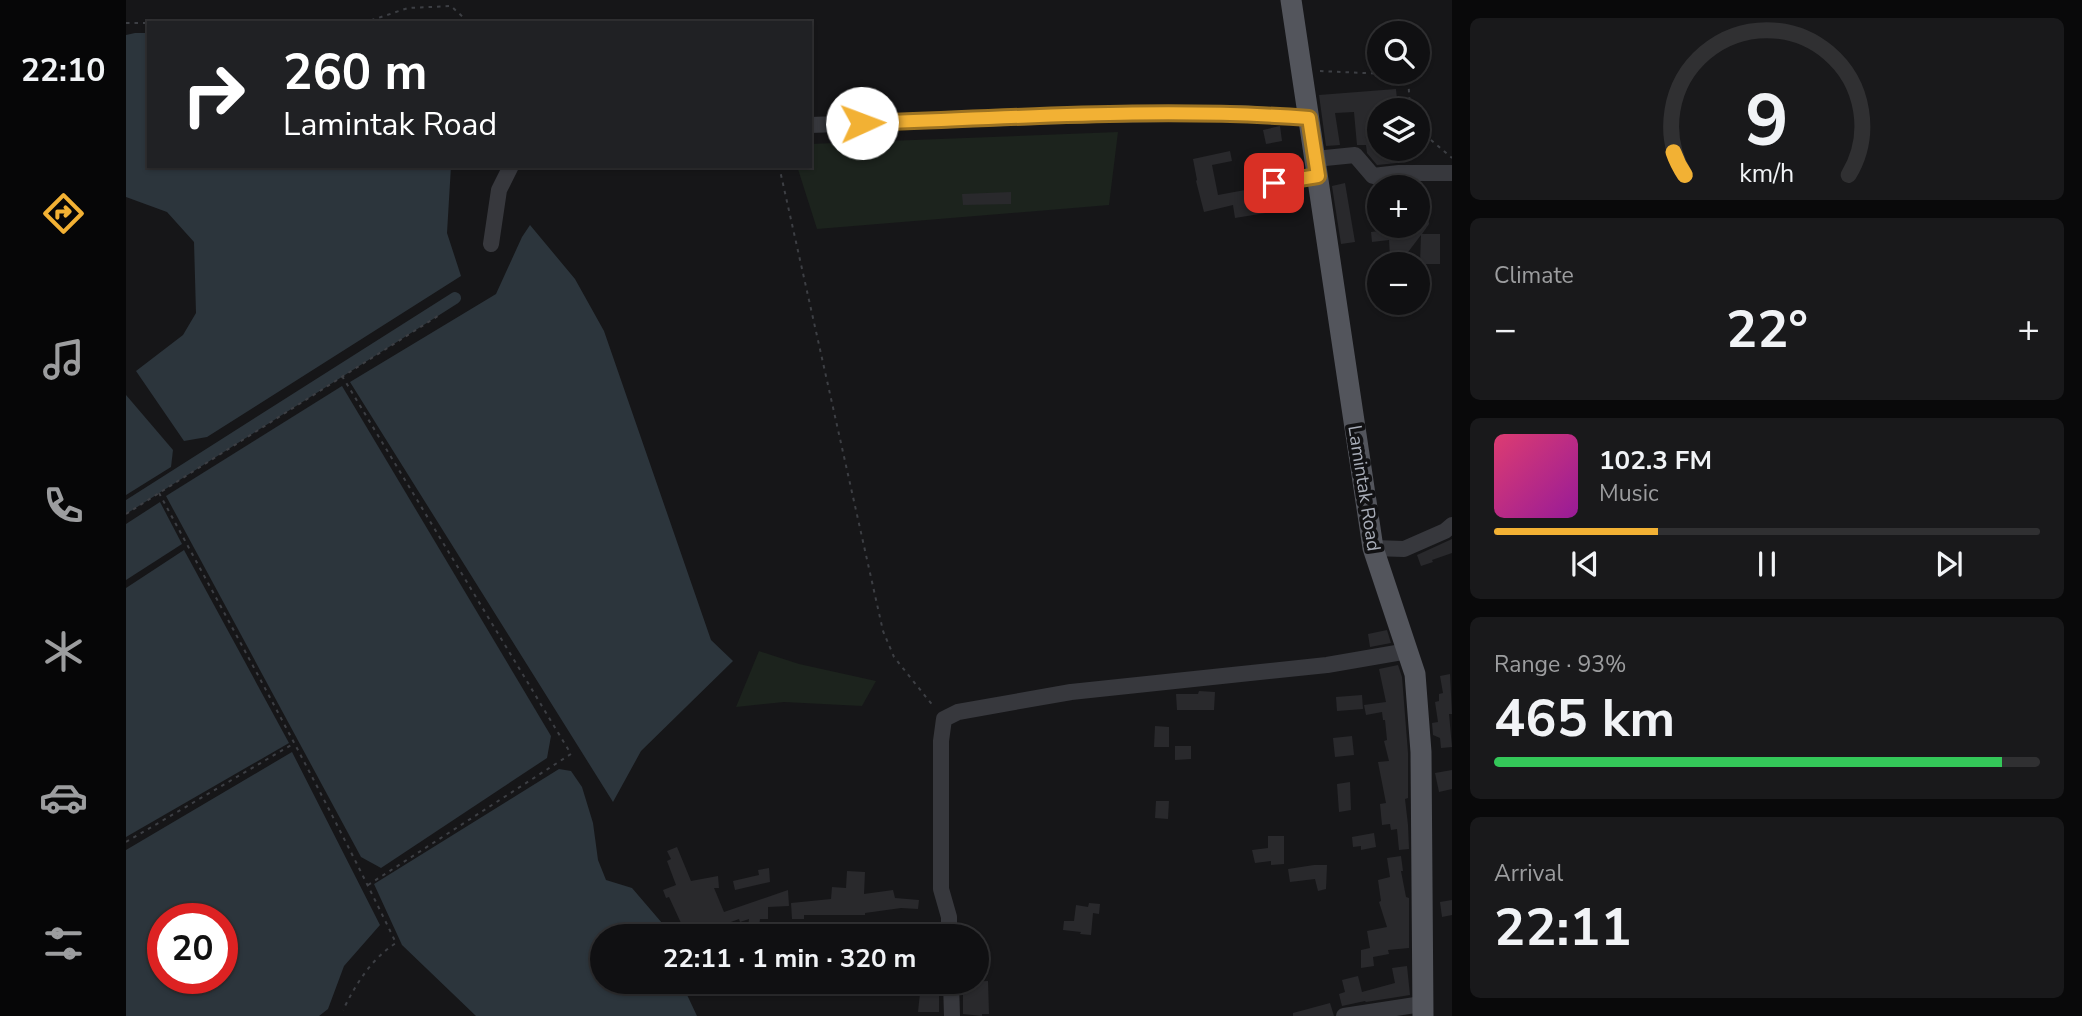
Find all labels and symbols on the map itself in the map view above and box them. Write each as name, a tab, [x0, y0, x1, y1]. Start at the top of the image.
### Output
position arrow	[825, 86, 899, 160]
pin	[1244, 153, 1304, 213]
street label: Lamintak Road	[1341, 423, 1387, 553]
speed limit sign: 20	[147, 903, 238, 994]

